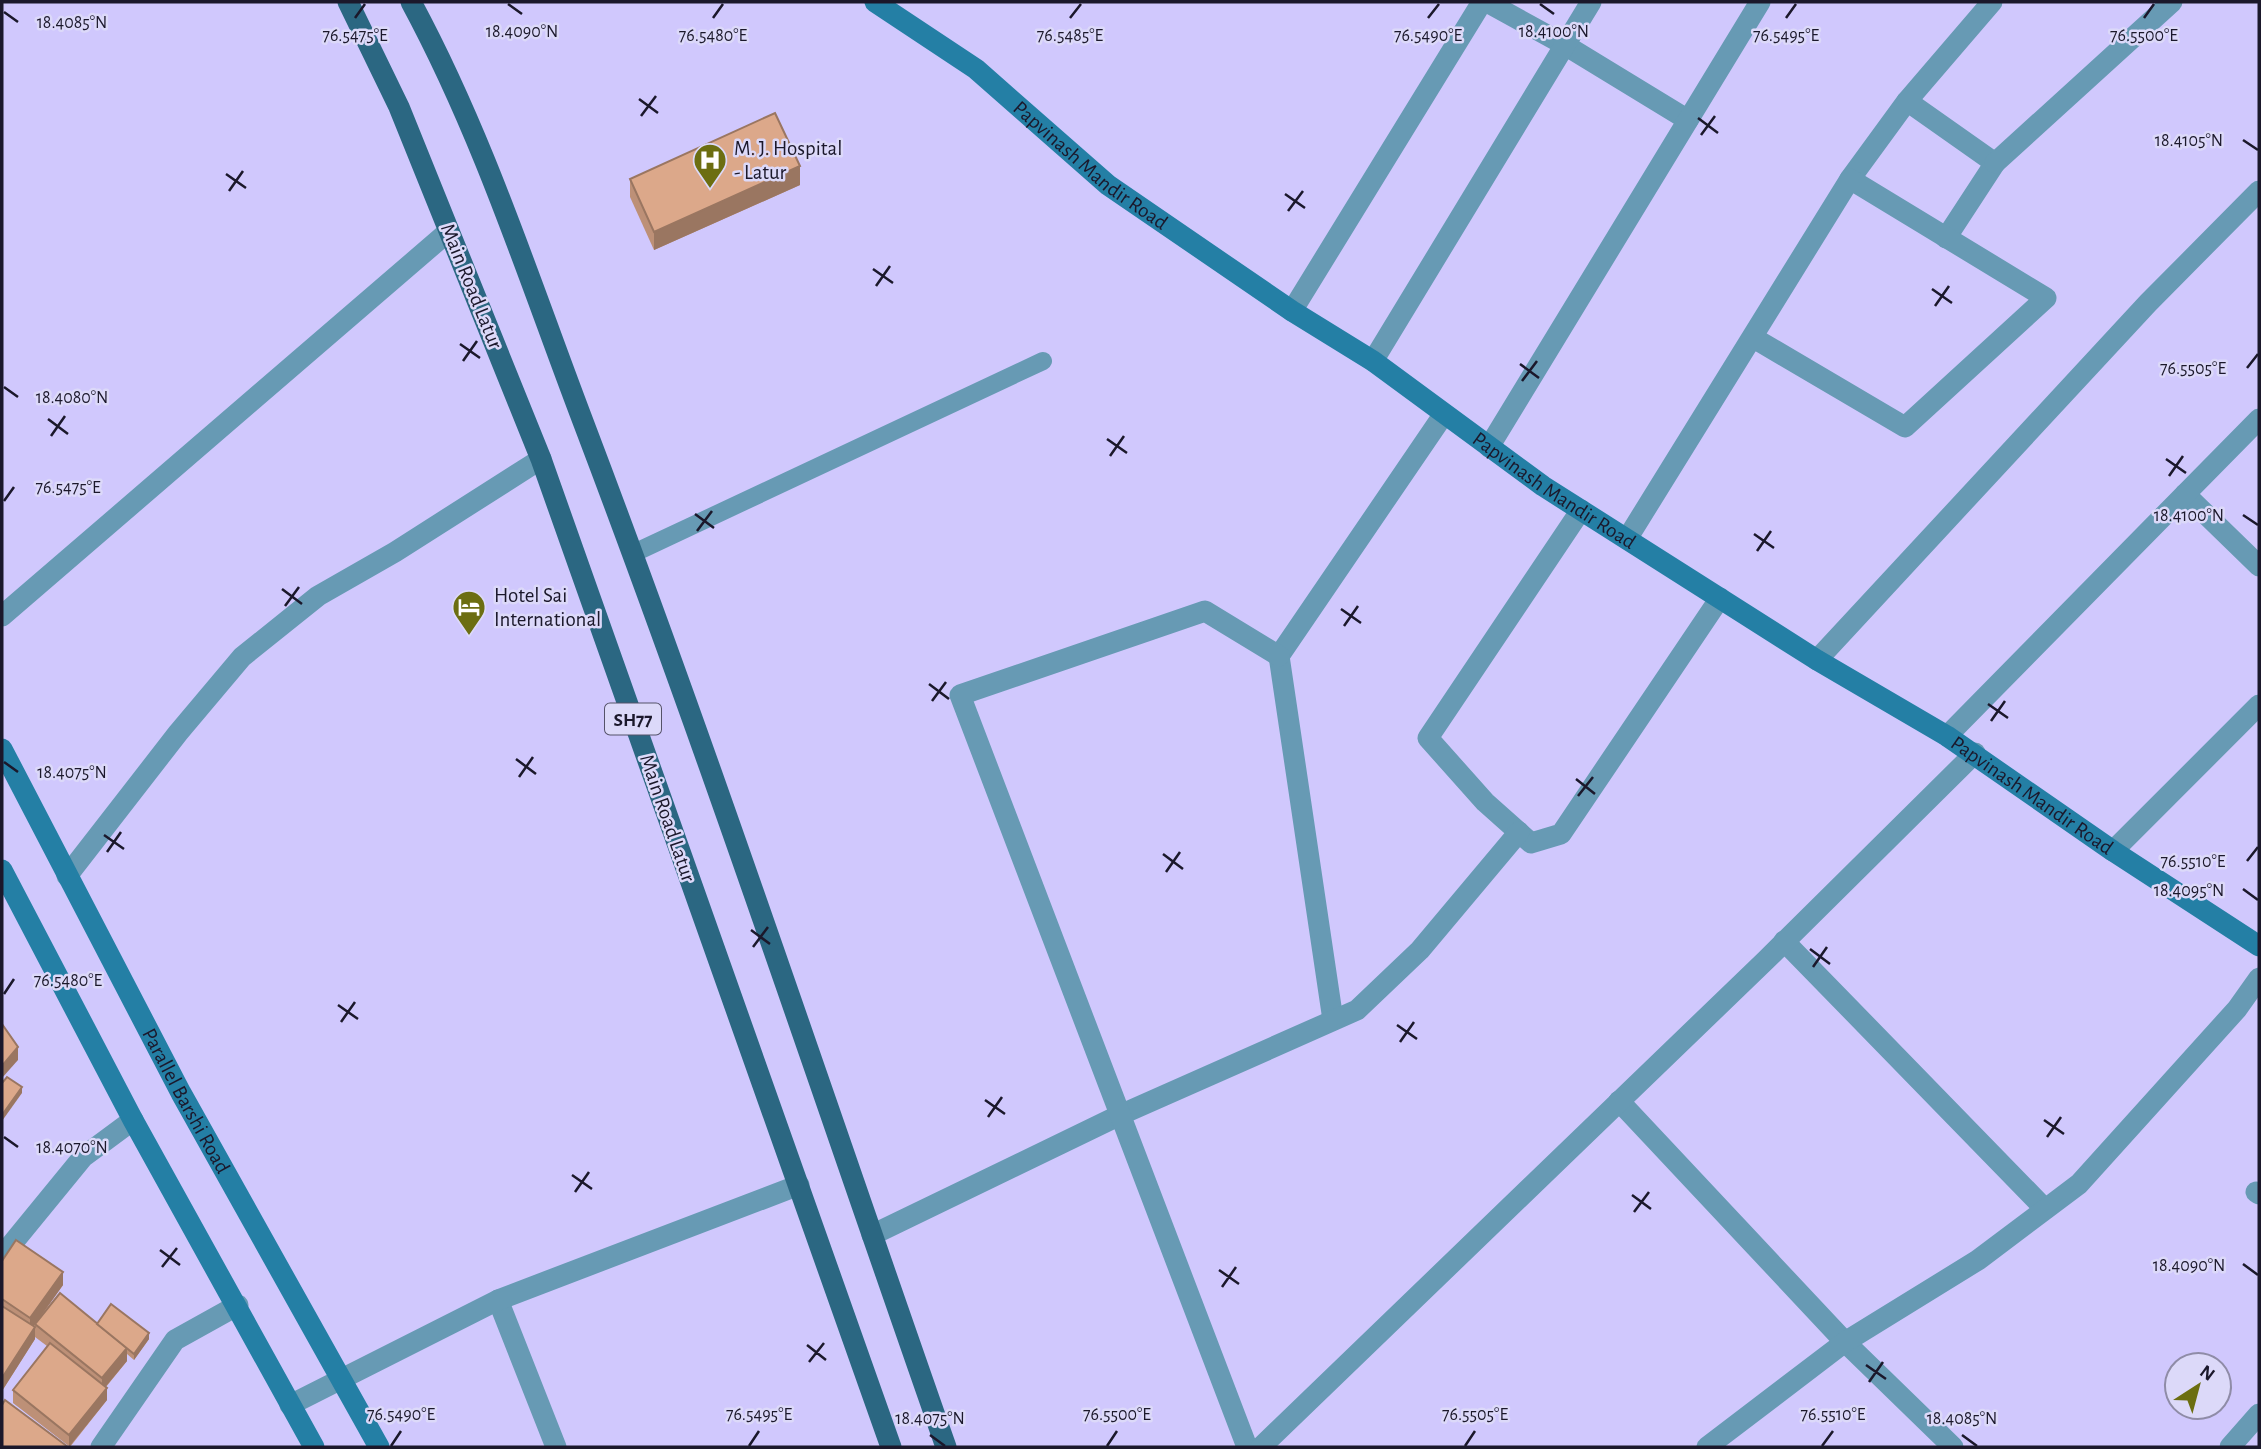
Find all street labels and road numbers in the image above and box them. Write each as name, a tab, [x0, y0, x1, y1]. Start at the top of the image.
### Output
street label: Papvinash Mandir Road	[1009, 97, 1172, 234]
street label: Main Road Latur	[437, 221, 506, 352]
street label: Papvinash Mandir Road	[1469, 428, 1639, 553]
road number: SH77	[605, 704, 661, 734]
street label: Papvinash Mandir Road	[1947, 732, 2117, 859]
street label: Main Road Latur	[636, 752, 699, 885]
street label: Parallel Barshi Road	[138, 1025, 234, 1177]

